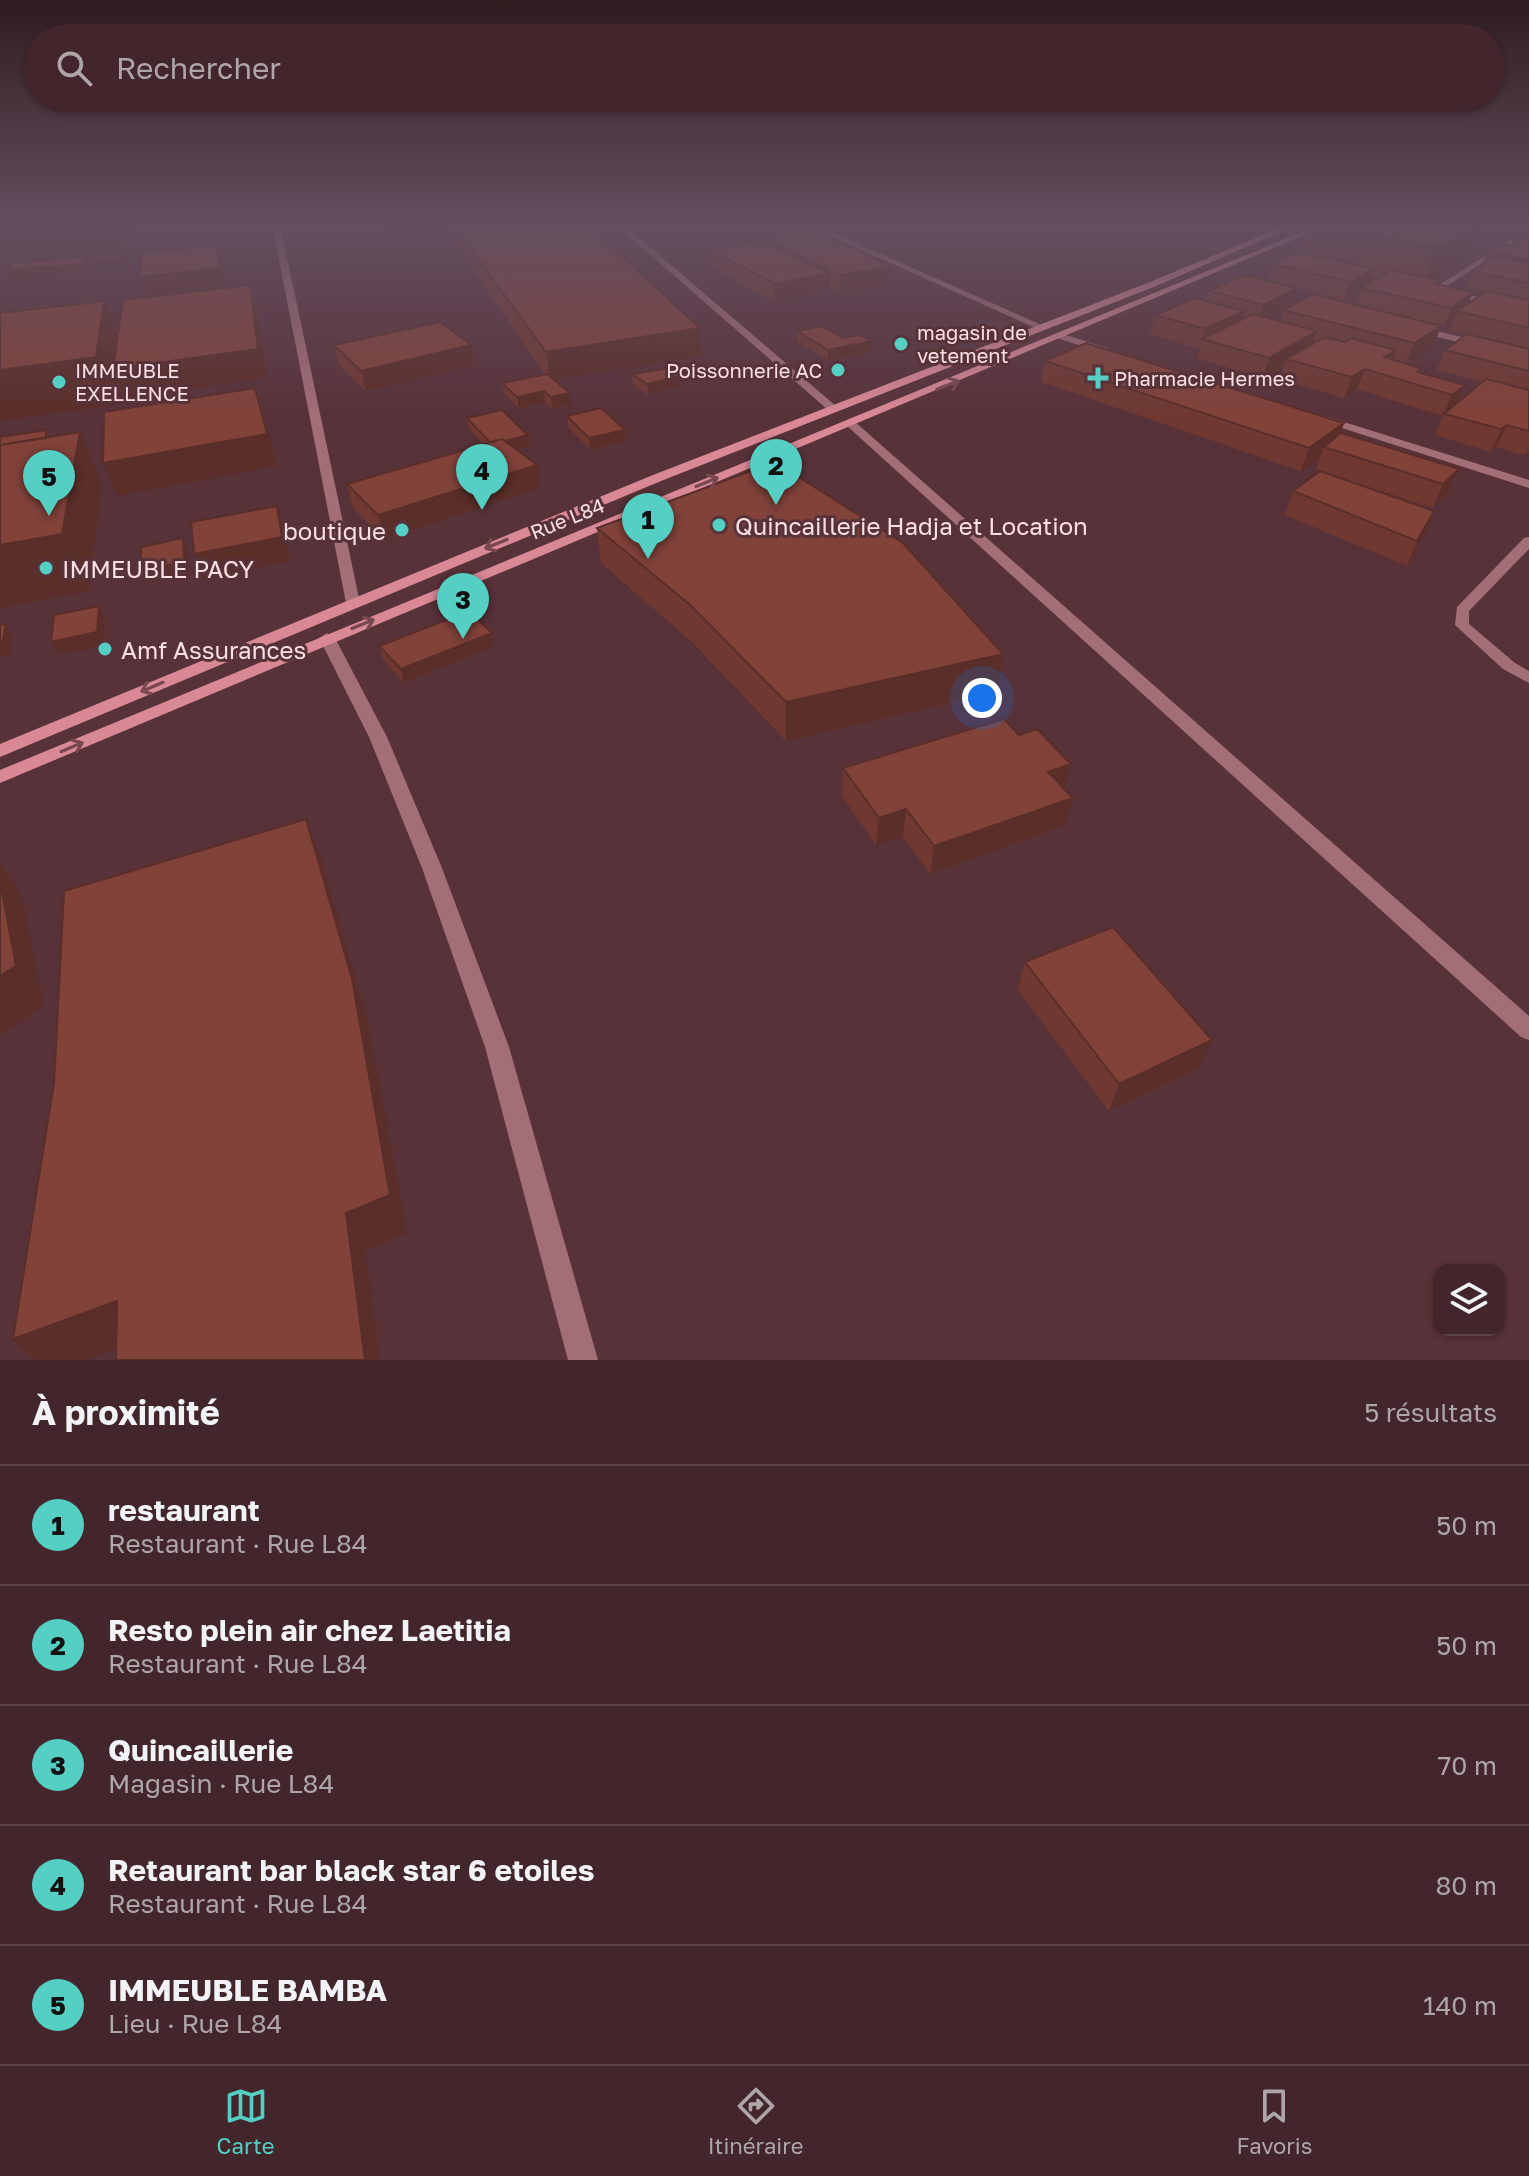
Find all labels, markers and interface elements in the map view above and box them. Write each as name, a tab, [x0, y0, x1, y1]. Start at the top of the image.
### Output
search box	[24, 24, 1505, 112]
icon: search	[52, 46, 96, 90]
text: Rechercher	[116, 50, 281, 86]
place label: magasin de vetement	[917, 320, 1027, 367]
marker: magasin de vetement	[892, 335, 910, 353]
place label: IMMEUBLE EXELLENCE	[75, 358, 189, 405]
place label: Poissonnerie AC	[666, 358, 822, 382]
marker: Poissonnerie AC	[829, 361, 847, 379]
place label: Pharmacie Hermes	[1114, 366, 1295, 390]
marker: Pharmacie Hermes	[1089, 369, 1107, 387]
marker: IMMEUBLE EXELLENCE	[50, 373, 68, 391]
one-way arrow	[935, 376, 960, 391]
pin: 2	[750, 439, 802, 505]
pin: 4	[456, 444, 508, 510]
pin: 5	[23, 450, 75, 516]
one-way arrow	[694, 473, 719, 488]
street label: Rue L84	[526, 492, 608, 544]
pin: 1	[622, 493, 674, 559]
place label: Quincaillerie Hadja et Location	[735, 511, 1088, 540]
place label: boutique	[283, 516, 386, 545]
marker: Quincaillerie Hadja et Location	[710, 516, 728, 534]
marker: boutique	[393, 521, 411, 539]
one-way arrow	[484, 538, 509, 553]
place label: IMMEUBLE PACY	[62, 554, 254, 583]
marker: IMMEUBLE PACY	[37, 559, 55, 577]
pin: 3	[437, 573, 489, 639]
one-way arrow	[350, 615, 375, 630]
place label: Amf Assurances	[121, 635, 306, 664]
marker: Amf Assurances	[96, 640, 114, 658]
your location	[962, 678, 1002, 718]
one-way arrow	[140, 681, 165, 696]
one-way arrow	[59, 738, 84, 753]
map controls	[1433, 1264, 1505, 1336]
button: layers	[1433, 1264, 1505, 1336]
text: À proximité	[32, 1392, 220, 1432]
text: 5 résultats	[1364, 1397, 1497, 1428]
text: restaurant	[108, 1492, 260, 1528]
text: 1	[51, 1510, 65, 1541]
text: 50 m	[1436, 1510, 1497, 1541]
text: Restaurant · Rue L84	[108, 1528, 368, 1559]
text: Resto plein air chez Laetitia	[108, 1612, 511, 1648]
text: 2	[50, 1630, 66, 1661]
text: 50 m	[1436, 1630, 1497, 1661]
text: Restaurant · Rue L84	[108, 1648, 368, 1679]
text: Quincaillerie	[108, 1732, 293, 1768]
text: 3	[50, 1750, 66, 1781]
text: 70 m	[1438, 1750, 1497, 1781]
text: Magasin · Rue L84	[108, 1768, 334, 1799]
text: Retaurant bar black star 6 etoiles	[108, 1852, 595, 1888]
text: 4	[50, 1870, 66, 1901]
text: 80 m	[1436, 1870, 1497, 1901]
text: Restaurant · Rue L84	[108, 1888, 368, 1919]
text: IMMEUBLE BAMBA	[108, 1972, 387, 2008]
text: 5	[50, 1990, 66, 2021]
text: 140 m	[1423, 1990, 1497, 2021]
text: Lieu · Rue L84	[108, 2008, 282, 2039]
tab: Carte	[217, 2084, 275, 2159]
tab: Itinéraire	[708, 2084, 803, 2159]
tab: Favoris	[1237, 2084, 1312, 2159]

